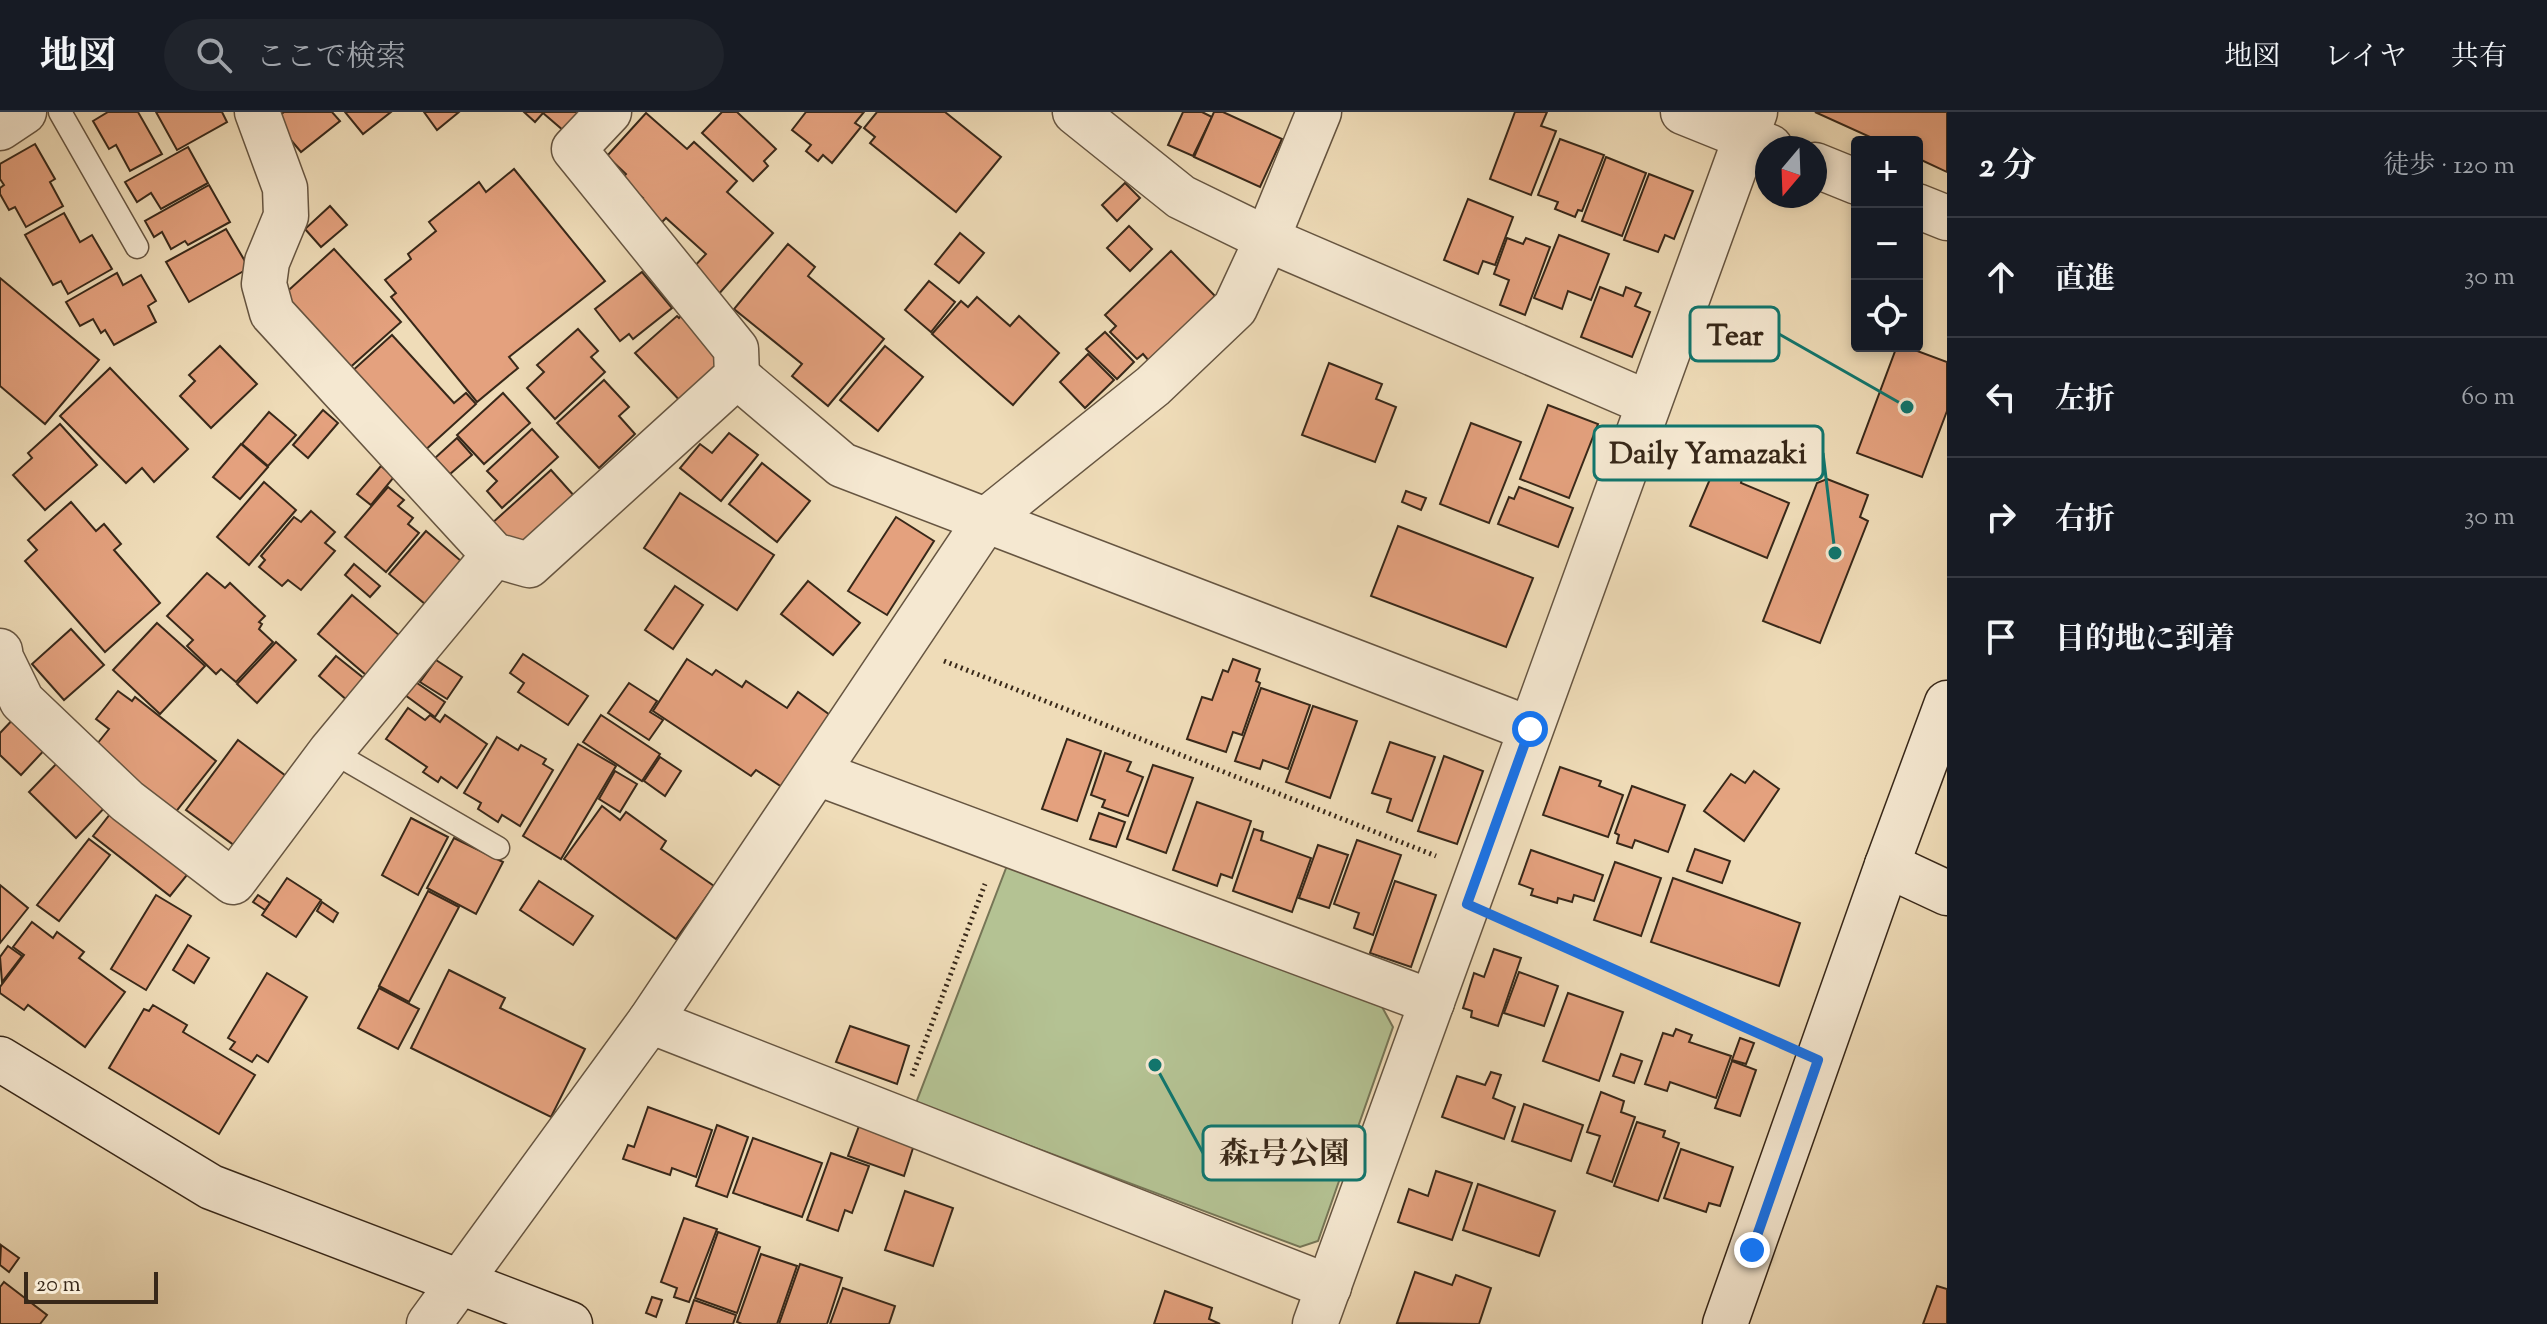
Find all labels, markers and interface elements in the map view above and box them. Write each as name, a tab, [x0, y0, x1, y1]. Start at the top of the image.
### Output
search box	[164, 19, 724, 91]
text: 地図	[40, 32, 116, 86]
icon: search	[192, 33, 236, 77]
text: ここで検索	[256, 37, 406, 80]
text: 地図	[2224, 38, 2280, 78]
text: レイヤ	[2324, 38, 2407, 78]
text: 共有	[2451, 38, 2507, 78]
north arrow	[1755, 136, 1827, 208]
map controls	[1851, 136, 1923, 352]
button: +	[1851, 136, 1923, 208]
text: 2 分	[1979, 143, 2036, 192]
text: 徒歩 · 120 m	[2384, 148, 2515, 185]
button: −	[1851, 208, 1923, 280]
icon: ahead	[1979, 255, 2023, 299]
text: 直進	[2055, 259, 2115, 302]
text: 30 m	[2464, 259, 2515, 296]
button: locate	[1851, 280, 1923, 352]
callout: Tear	[1690, 307, 1779, 361]
text: Tear	[1706, 316, 1764, 359]
icon: left	[1979, 375, 2023, 419]
text: 左折	[2055, 379, 2115, 422]
text: 60 m	[2461, 379, 2515, 416]
callout: Daily Yamazaki	[1594, 426, 1823, 480]
text: Daily Yamazaki	[1609, 434, 1807, 477]
icon: right	[1979, 495, 2023, 539]
text: 右折	[2055, 499, 2115, 542]
text: 30 m	[2464, 499, 2515, 536]
icon: arrive	[1979, 615, 2023, 659]
text: 目的地に到着	[2055, 619, 2235, 662]
route start	[1512, 711, 1548, 747]
callout: 森1号公園	[1203, 1126, 1365, 1180]
text: 森1号公園	[1219, 1134, 1349, 1177]
route end	[1734, 1232, 1770, 1268]
scale bar	[24, 1268, 158, 1304]
text: 20 m	[36, 1270, 81, 1302]

